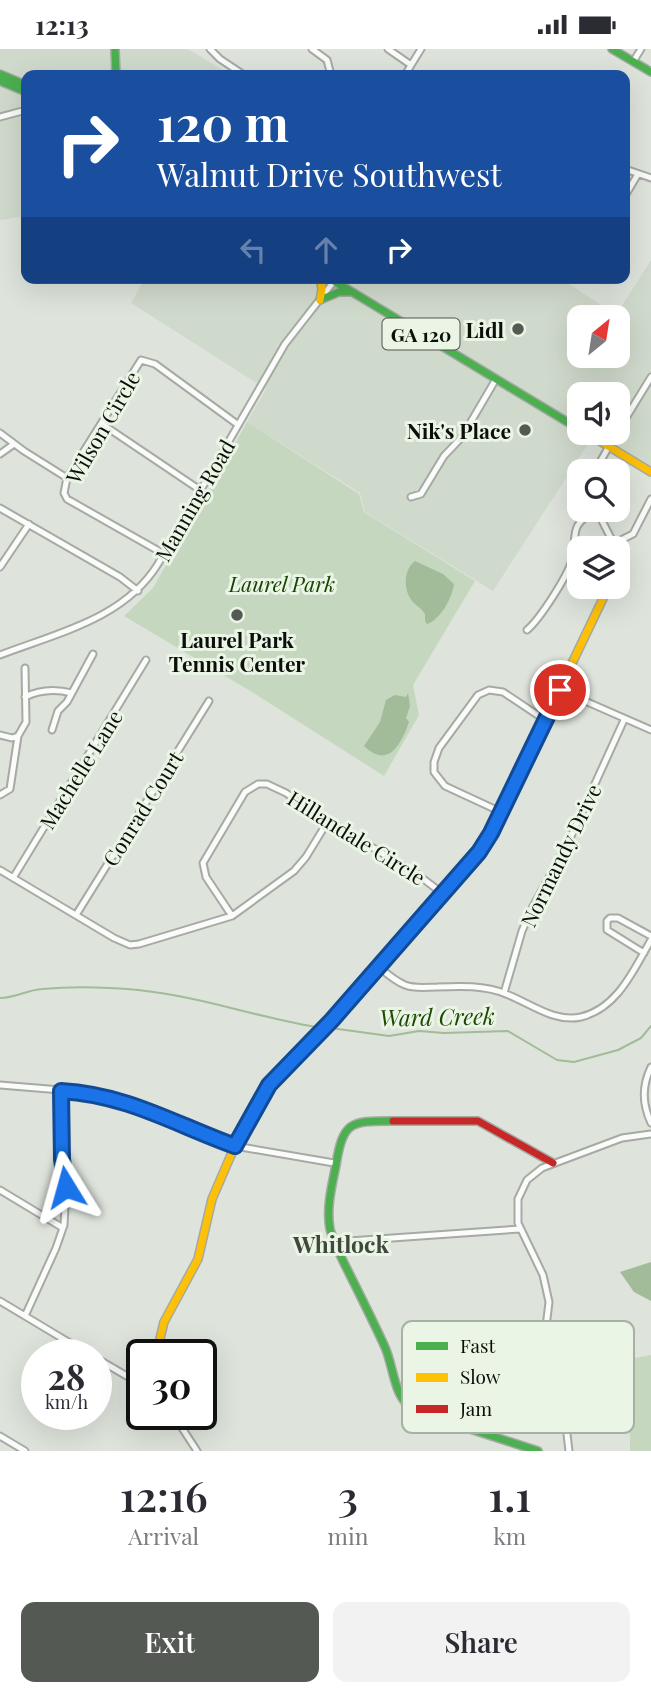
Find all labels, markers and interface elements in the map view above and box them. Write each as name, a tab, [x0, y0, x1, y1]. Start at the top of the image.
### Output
text: 12:13	[35, 7, 89, 42]
text: 120 m	[157, 89, 289, 154]
icon: right	[42, 98, 133, 189]
text: Walnut Drive Southwest	[157, 152, 502, 195]
icon: left	[234, 231, 272, 269]
icon: ahead	[307, 231, 345, 269]
icon: right	[380, 231, 418, 269]
north arrow	[567, 305, 630, 367]
map controls	[567, 305, 630, 599]
place label: Lidl	[465, 315, 504, 343]
road number: GA 120	[382, 319, 460, 349]
marker: Lidl	[510, 321, 526, 337]
street label: Wilson Circle	[58, 366, 145, 489]
button: sound	[567, 382, 630, 445]
place label: Nik's Place	[407, 416, 511, 444]
marker: Nik's Place	[517, 422, 533, 438]
street label: Manning Road	[148, 434, 240, 566]
button: search	[567, 459, 630, 522]
button: layers	[567, 536, 630, 599]
park label: Laurel Park	[228, 569, 335, 597]
marker: Laurel Park Tennis Center	[229, 607, 245, 623]
place label: Laurel Park Tennis Center	[169, 625, 305, 677]
pin	[530, 660, 590, 720]
icon: arrive	[541, 671, 579, 709]
street label: Machelle Lane	[32, 704, 128, 834]
street label: Conrad Court	[96, 745, 189, 871]
street label: Normandy Drive	[513, 779, 607, 931]
street label: Hillandale Circle	[283, 783, 431, 891]
water label: Ward Creek	[379, 999, 495, 1033]
position arrow	[29, 1150, 103, 1224]
district label: Whitlock	[292, 1228, 389, 1259]
legend	[402, 1321, 634, 1433]
text: Fast	[460, 1332, 496, 1358]
speed limit sign: 30	[126, 1339, 217, 1430]
text: 28	[48, 1352, 85, 1399]
text: Slow	[460, 1363, 501, 1389]
text: km/h	[45, 1390, 88, 1414]
text: Jam	[459, 1395, 492, 1421]
text: 12:16	[120, 1467, 208, 1523]
text: 3	[338, 1467, 358, 1523]
text: 1.1	[488, 1467, 531, 1523]
text: Arrival	[128, 1520, 199, 1551]
text: min	[328, 1520, 368, 1551]
text: km	[493, 1520, 526, 1551]
button: Exit	[21, 1602, 319, 1682]
button: Share	[333, 1602, 630, 1682]

